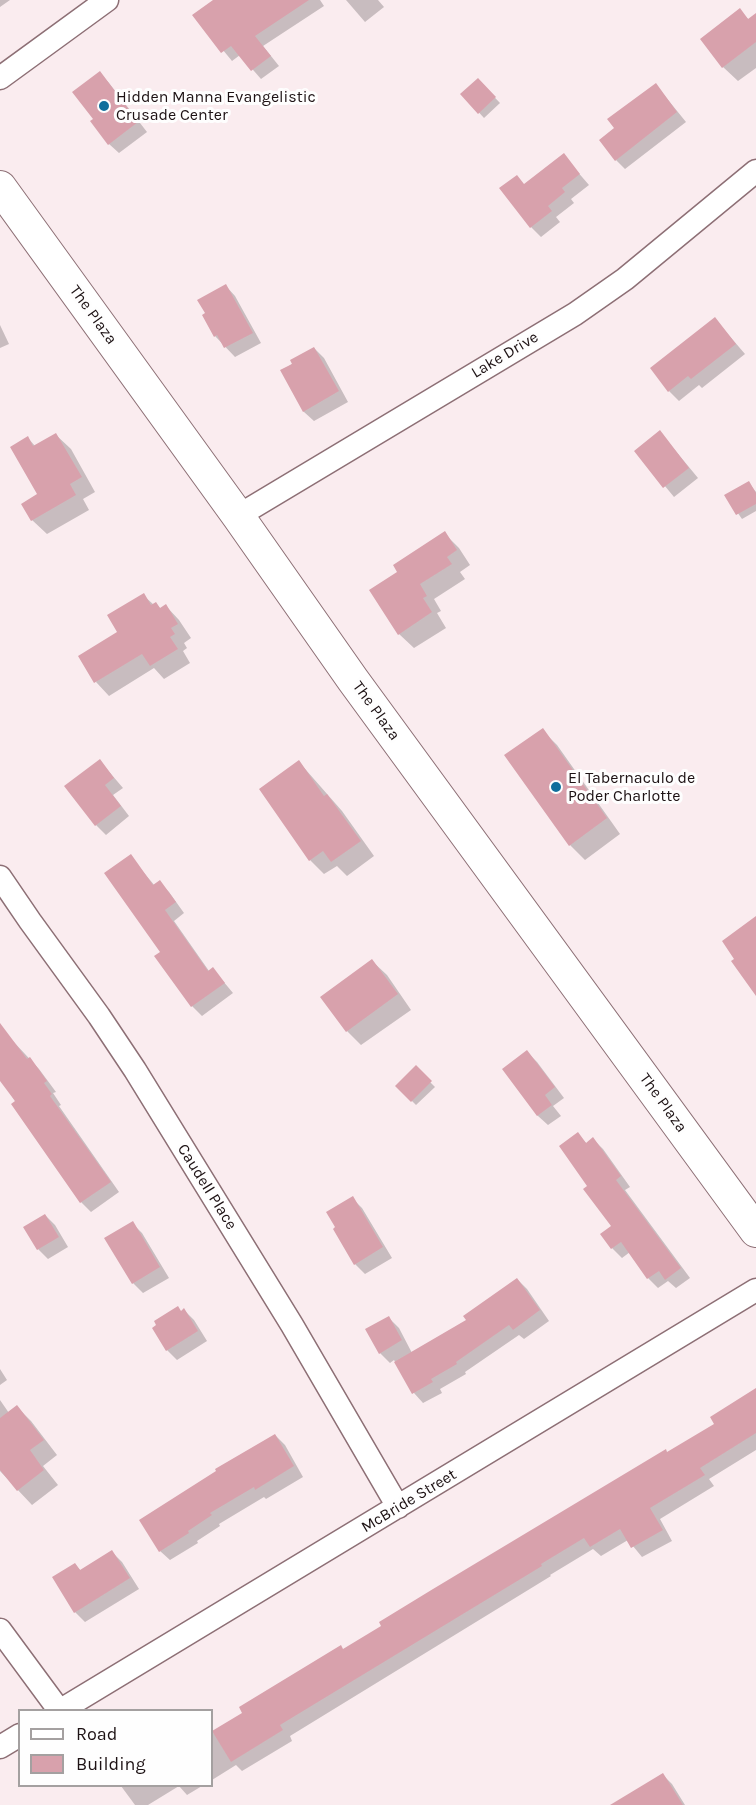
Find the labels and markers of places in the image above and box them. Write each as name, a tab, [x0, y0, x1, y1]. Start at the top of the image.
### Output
place label: Hidden Manna Evangelistic Crusade Center	[116, 87, 316, 125]
marker: Hidden Manna Evangelistic Crusade Center	[97, 99, 111, 113]
place label: El Tabernaculo de Poder Charlotte	[568, 768, 695, 806]
marker: El Tabernaculo de Poder Charlotte	[549, 780, 563, 794]

